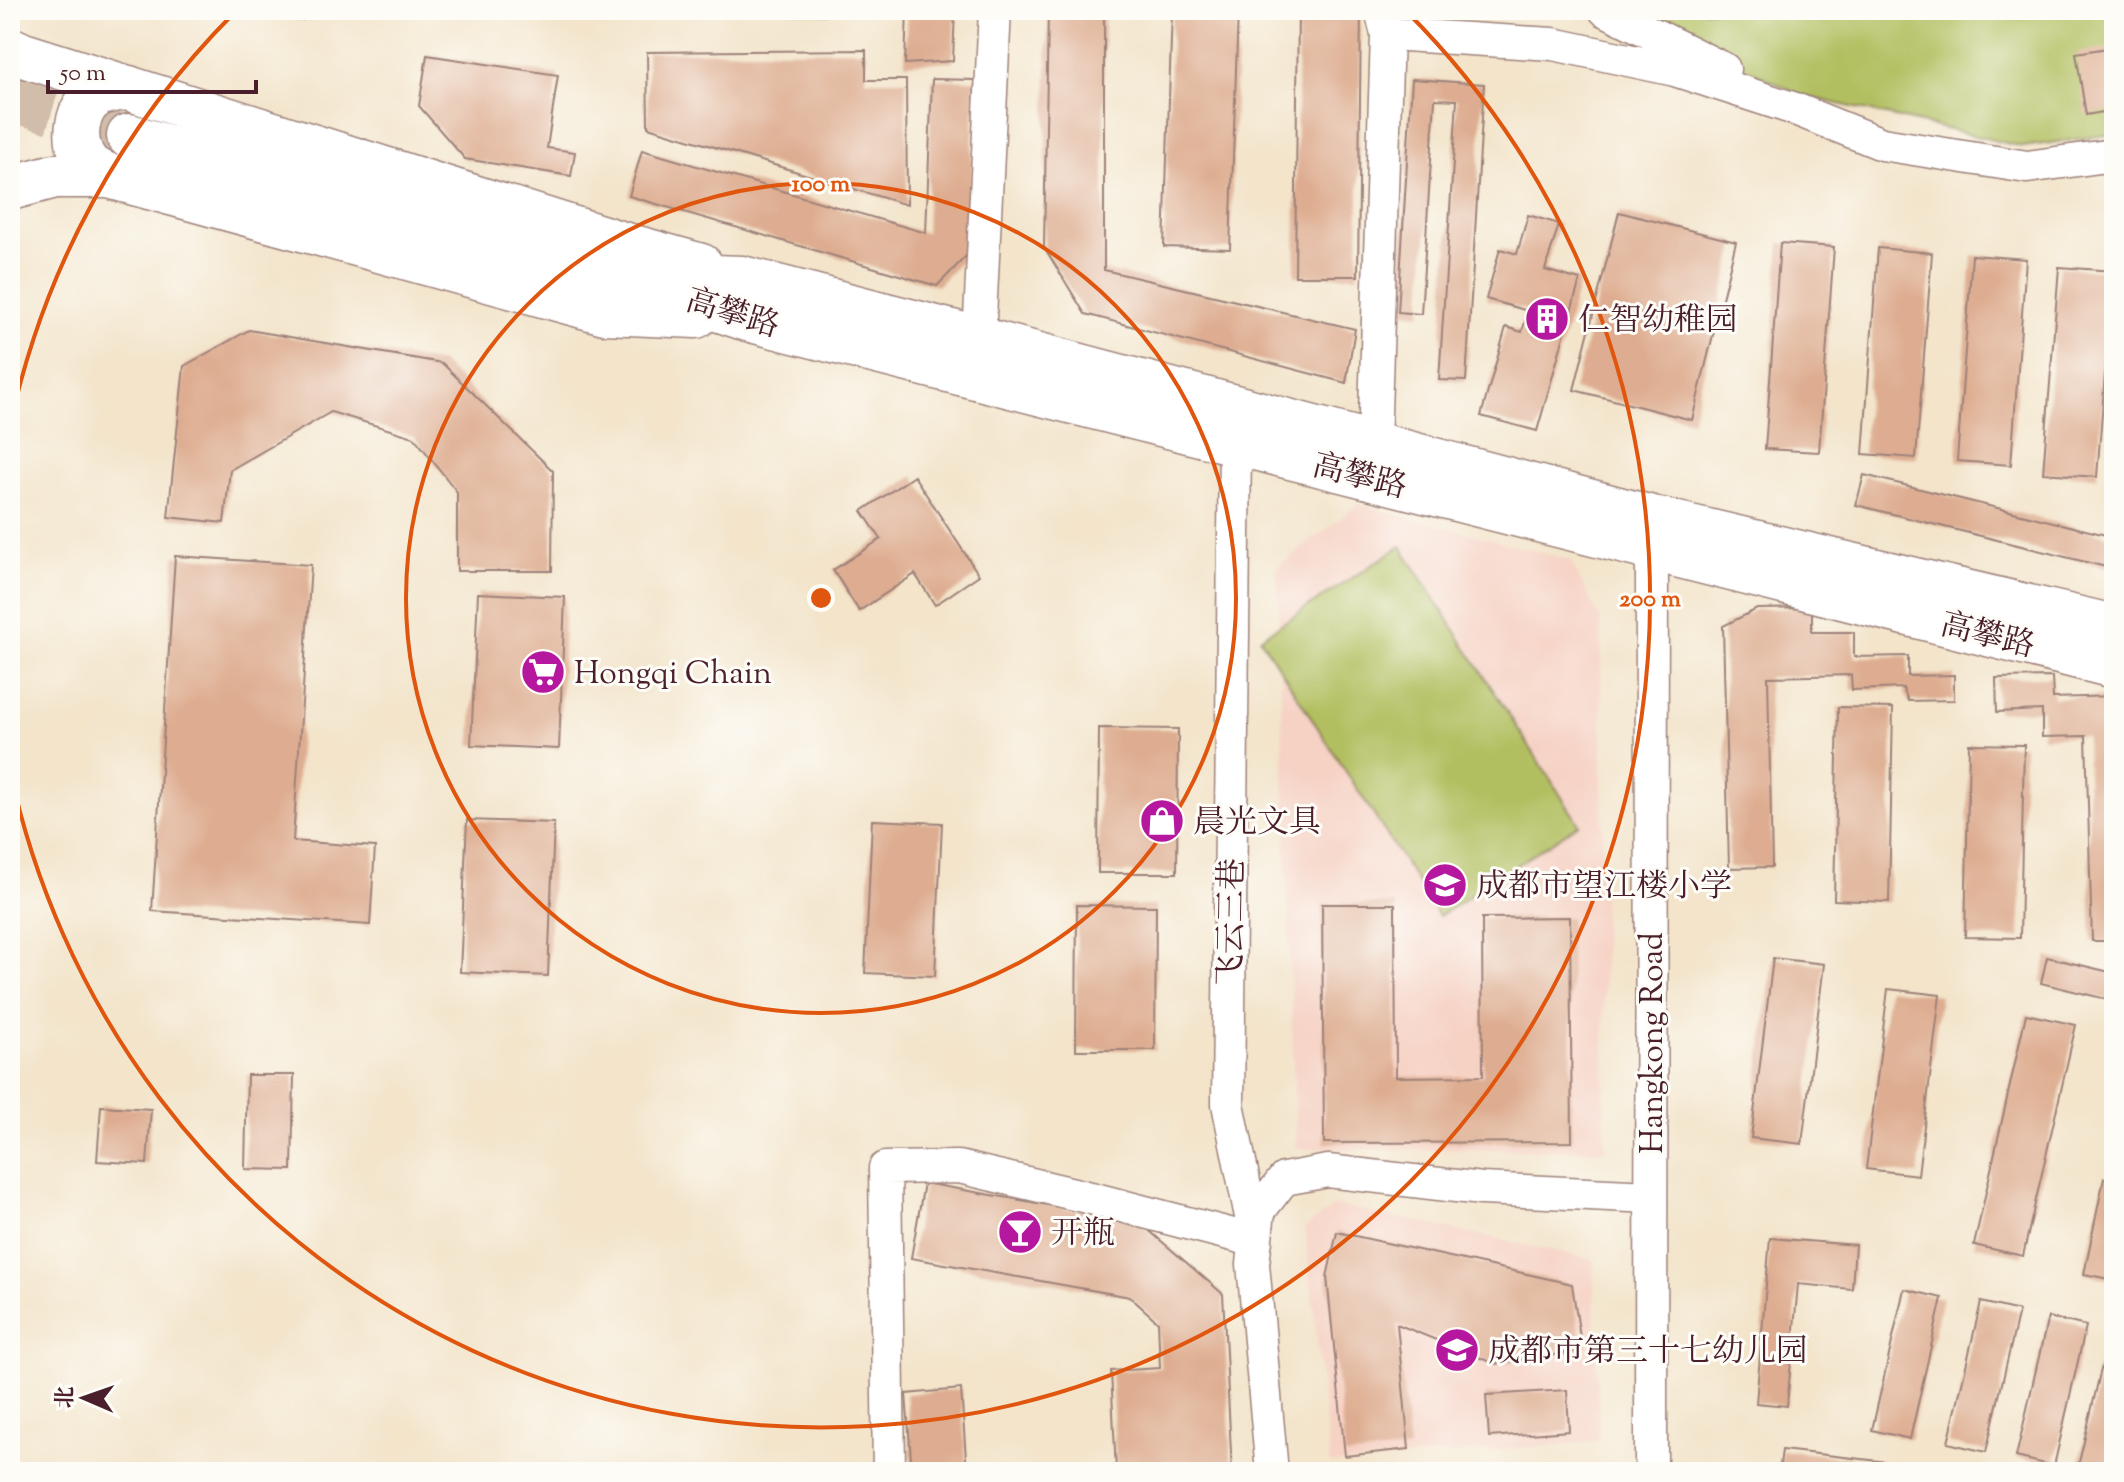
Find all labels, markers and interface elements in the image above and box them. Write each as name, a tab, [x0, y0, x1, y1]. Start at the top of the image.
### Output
scale bar	[48, 44, 256, 94]
text: 50 m	[58, 57, 106, 91]
text: 100 m	[792, 168, 850, 202]
street label: 高攀路	[679, 279, 785, 351]
building icon: 仁智幼稚园	[1523, 295, 1571, 343]
place label: 仁智幼稚园	[1578, 299, 1738, 345]
street label: 高攀路	[1307, 444, 1411, 512]
text: 200 m	[1619, 583, 1681, 617]
centre of rings	[807, 584, 835, 612]
street label: 高攀路	[1935, 603, 2039, 671]
supermarket icon: Hongqi Chain	[519, 648, 567, 696]
place label: Hongqi Chain	[574, 652, 772, 698]
shop icon: 晨光文具	[1138, 797, 1186, 845]
place label: 晨光文具	[1193, 801, 1321, 847]
street label: 飞云三巷	[1209, 858, 1257, 986]
school or university icon: 成都市望江楼小学	[1421, 861, 1469, 909]
place label: 成都市望江楼小学	[1476, 865, 1732, 911]
street label: Hangkong Road	[1631, 932, 1677, 1154]
bar icon: 开瓶	[996, 1208, 1044, 1256]
place label: 开瓶	[1051, 1212, 1115, 1258]
school or university icon: 成都市第三十七幼儿园	[1433, 1326, 1481, 1374]
place label: 成都市第三十七幼儿园	[1488, 1330, 1808, 1376]
north arrow	[44, 1358, 124, 1438]
text: 北	[51, 1386, 83, 1409]

